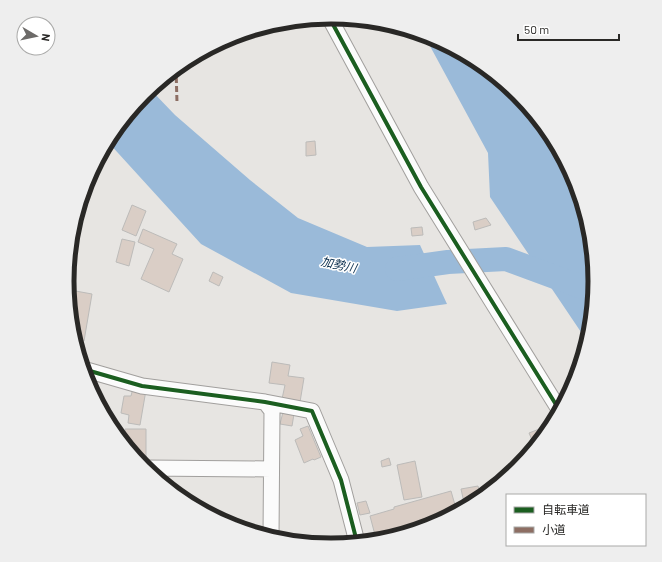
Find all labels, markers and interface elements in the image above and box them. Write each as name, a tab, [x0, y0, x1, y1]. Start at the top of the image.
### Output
north arrow	[16, 16, 56, 56]
scale bar	[518, 16, 619, 42]
text: 50 m	[524, 22, 549, 36]
text: N	[39, 33, 53, 42]
water label: 加勢川	[320, 253, 360, 275]
legend	[506, 494, 646, 546]
text: 自転車道	[542, 502, 590, 516]
text: 小道	[542, 522, 566, 536]

